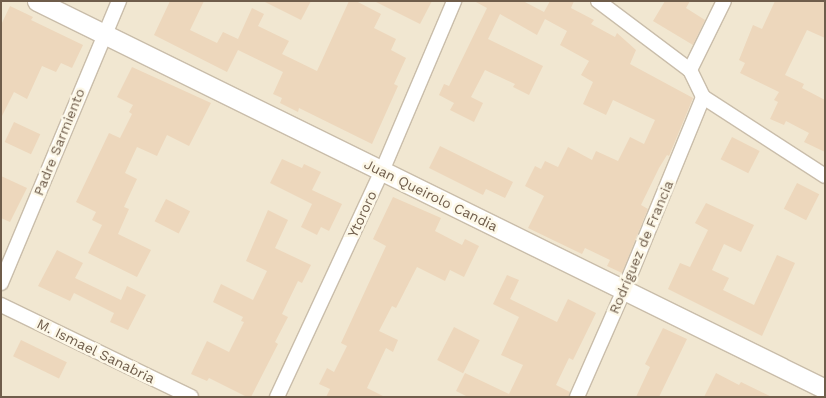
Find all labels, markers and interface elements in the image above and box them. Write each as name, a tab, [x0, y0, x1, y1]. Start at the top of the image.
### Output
street label: Padre Sarmiento	[30, 86, 88, 198]
street label: Juan Queirolo Candia	[361, 155, 501, 235]
street label: Rodríguez de Francia	[605, 178, 677, 316]
street label: Ytororo	[344, 188, 380, 240]
street label: M. Ismael Sanabria	[34, 315, 158, 387]

